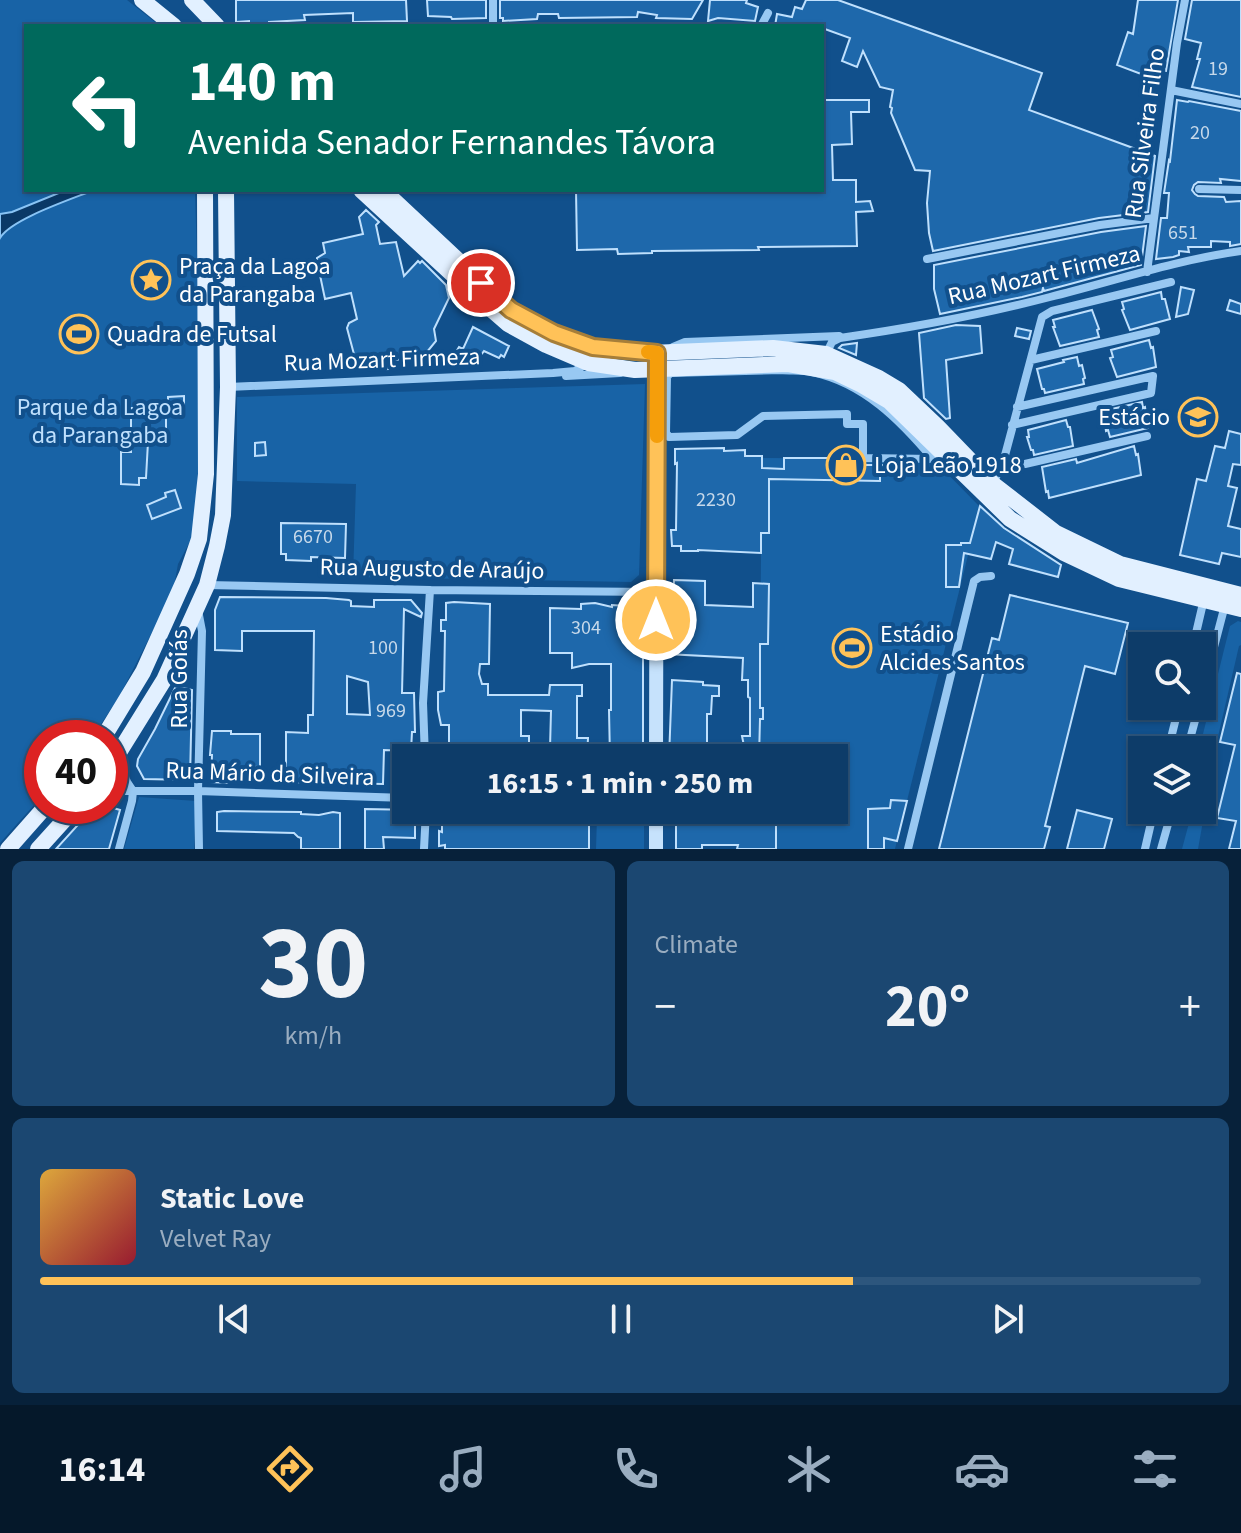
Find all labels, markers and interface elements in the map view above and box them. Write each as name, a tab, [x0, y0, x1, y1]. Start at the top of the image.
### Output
text: 140 m	[188, 43, 336, 122]
street label: Rua Silveira Filho	[1116, 45, 1174, 221]
house number: 19	[1208, 55, 1228, 83]
icon: left	[56, 56, 160, 160]
text: Avenida Senador Fernandes Távora	[188, 117, 716, 168]
house number: 20	[1190, 119, 1210, 147]
house number: 651	[1168, 219, 1198, 247]
street label: Rua Mozart Firmeza	[944, 236, 1144, 314]
place label: Praça da Lagoa da Parangaba	[179, 249, 331, 312]
pin	[447, 249, 515, 317]
place icon: Praça da Lagoa da Parangaba	[130, 259, 172, 301]
icon: arrive	[459, 261, 503, 305]
sports icon: Quadra de Futsal	[58, 313, 100, 355]
place label: Quadra de Futsal	[107, 317, 277, 352]
street label: Rua Mozart Firmeza	[283, 339, 481, 381]
park label: Parque da Lagoa da Parangaba	[17, 390, 183, 453]
school or university icon: Estácio	[1177, 396, 1219, 438]
place label: Estácio	[1098, 400, 1170, 435]
shop icon: Loja Leão 1918	[825, 444, 867, 486]
place label: Loja Leão 1918	[874, 448, 1022, 483]
house number: 2230	[696, 486, 736, 514]
house number: 6670	[293, 523, 333, 551]
street label: Rua Augusto de Araújo	[319, 550, 545, 588]
position arrow	[614, 578, 698, 662]
house number: 304	[571, 614, 601, 642]
place label: Estádio Alcides Santos	[880, 617, 1025, 680]
sports icon: Estádio Alcides Santos	[831, 627, 873, 669]
street label: Rua Goiás	[162, 629, 197, 729]
map controls	[1128, 632, 1216, 824]
button: search	[1128, 632, 1216, 720]
house number: 100	[368, 634, 398, 662]
house number: 969	[376, 697, 406, 725]
speed limit sign: 40	[24, 720, 128, 824]
button: layers	[1128, 736, 1216, 824]
street label: Rua Mário da Silveira	[165, 753, 375, 795]
text: 16:15 · 1 min · 250 m	[487, 762, 753, 805]
text: 30	[258, 891, 368, 1039]
text: Climate	[655, 926, 738, 963]
text: 20°	[885, 965, 970, 1050]
text: −	[655, 976, 676, 1039]
text: +	[1179, 976, 1201, 1039]
text: km/h	[284, 1017, 342, 1054]
text: Static Love	[160, 1177, 304, 1220]
text: Velvet Ray	[160, 1220, 271, 1257]
icon: previous	[212, 1297, 256, 1341]
icon: pause	[599, 1297, 643, 1341]
icon: next	[986, 1297, 1030, 1341]
icon: directions	[262, 1441, 318, 1497]
icon: music	[435, 1441, 491, 1497]
icon: phone	[608, 1441, 664, 1497]
icon: climate	[781, 1441, 837, 1497]
icon: car	[954, 1441, 1010, 1497]
icon: filters	[1127, 1441, 1183, 1497]
text: 16:14	[58, 1444, 145, 1495]

